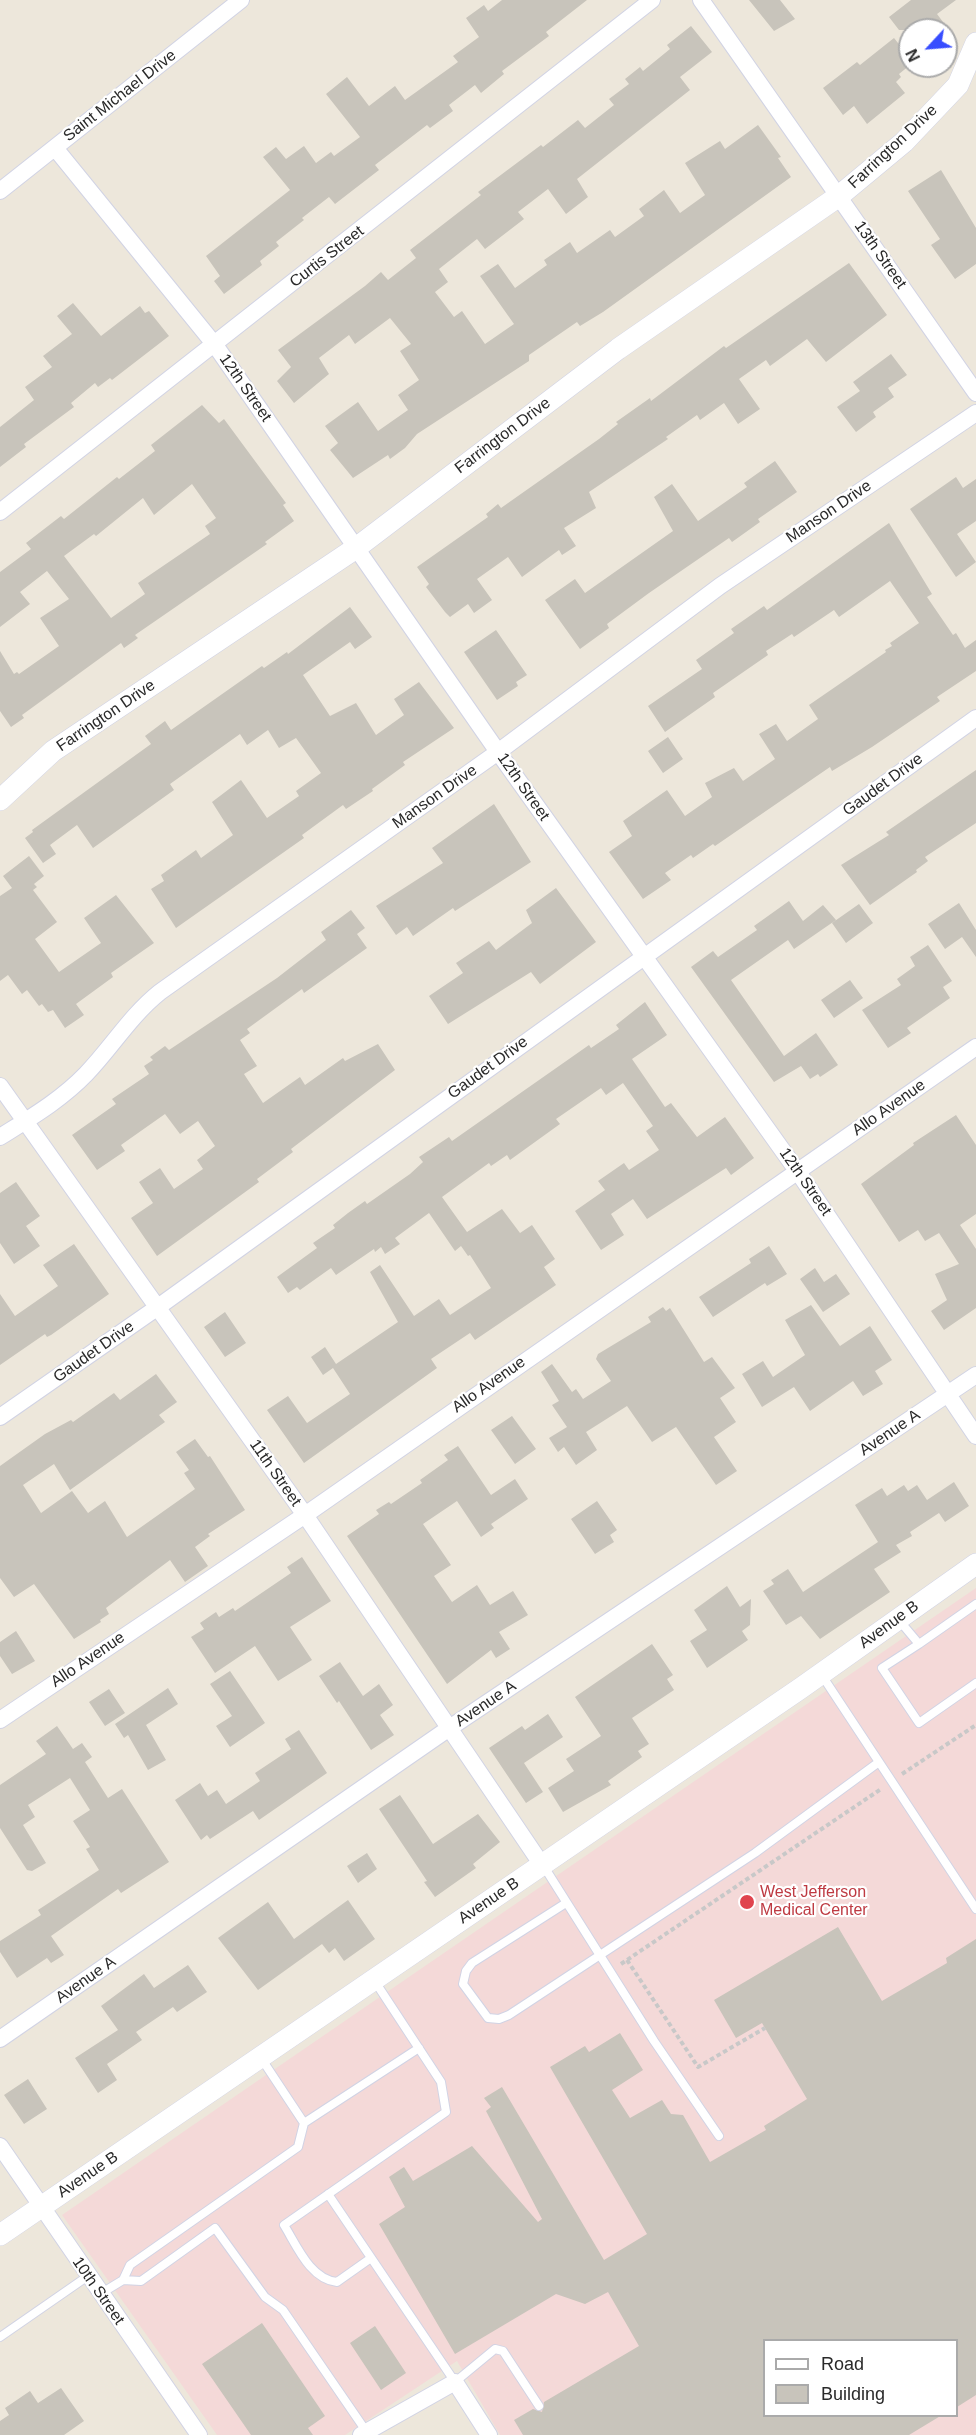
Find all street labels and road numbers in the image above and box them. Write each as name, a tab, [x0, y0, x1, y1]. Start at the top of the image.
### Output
street label: Saint Michael Drive	[60, 46, 180, 146]
street label: Farrington Drive	[845, 101, 941, 193]
street label: 13th Street	[850, 217, 910, 293]
street label: Curtis Street	[286, 222, 368, 292]
street label: 12th Street	[215, 350, 275, 426]
street label: Farrington Drive	[451, 394, 555, 478]
street label: Manson Drive	[783, 476, 875, 548]
street label: Farrington Drive	[53, 676, 159, 756]
street label: 12th Street	[493, 749, 553, 825]
street label: Gaudet Drive	[839, 750, 927, 820]
street label: Manson Drive	[389, 761, 481, 833]
street label: Gaudet Drive	[444, 1033, 532, 1103]
street label: Allo Avenue	[849, 1076, 929, 1140]
street label: 12th Street	[775, 1144, 835, 1220]
street label: Gaudet Drive	[50, 1317, 138, 1387]
street label: Allo Avenue	[449, 1353, 529, 1417]
street label: Avenue A	[856, 1406, 924, 1460]
street label: 11th Street	[245, 1436, 305, 1510]
street label: Avenue B	[855, 1597, 923, 1653]
street label: Allo Avenue	[47, 1628, 129, 1692]
street label: Avenue A	[452, 1677, 520, 1731]
street label: Avenue B	[455, 1874, 523, 1928]
street label: Avenue A	[52, 1952, 120, 2008]
street label: Avenue B	[54, 2148, 122, 2202]
street label: 10th Street	[68, 2253, 128, 2329]

